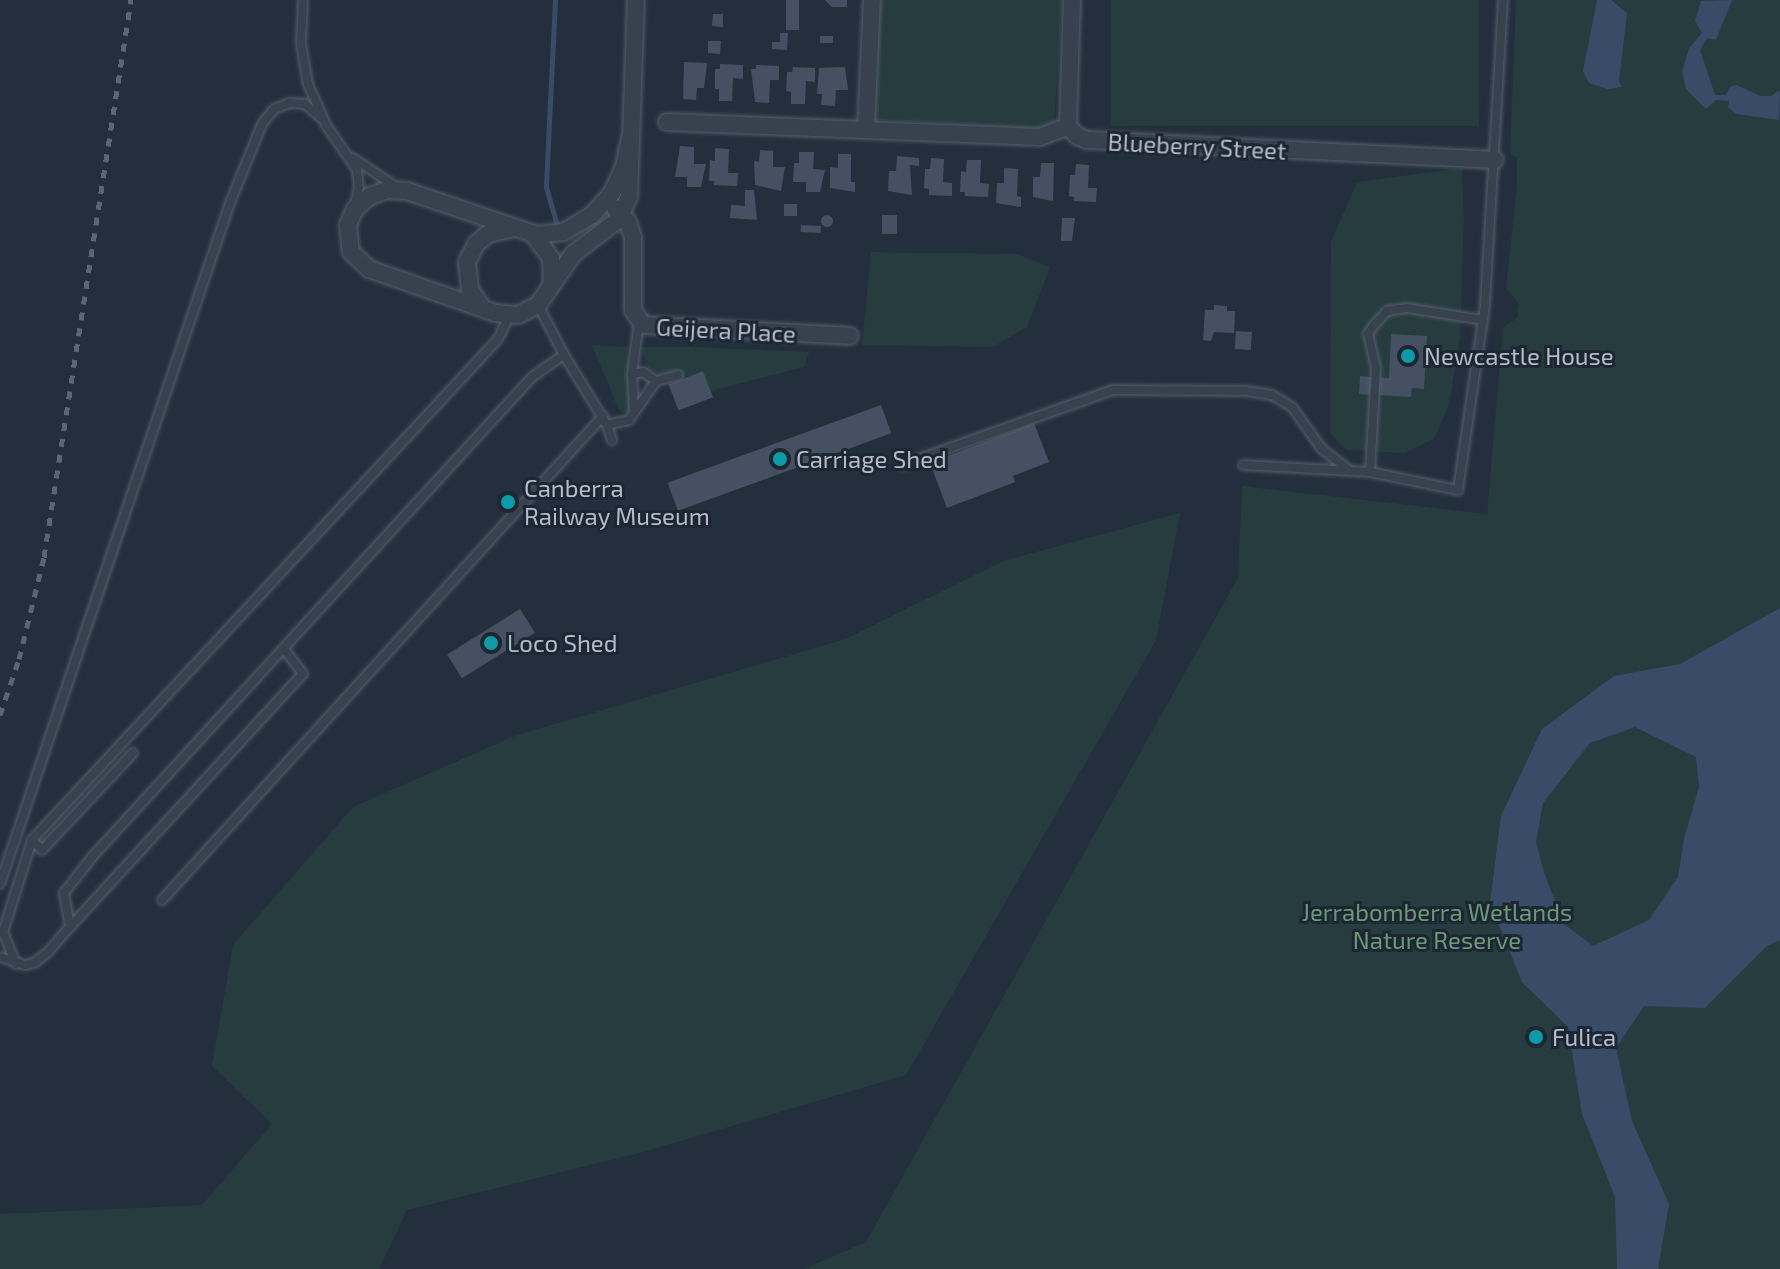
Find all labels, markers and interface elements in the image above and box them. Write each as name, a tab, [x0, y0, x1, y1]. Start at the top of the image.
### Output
street label: Blueberry Street	[1107, 127, 1287, 165]
street label: Geijera Place	[655, 312, 797, 348]
place label: Newcastle House	[1424, 342, 1614, 370]
marker: Newcastle House	[1399, 347, 1417, 365]
place label: Carriage Shed	[796, 445, 947, 473]
marker: Carriage Shed	[771, 450, 789, 468]
place label: Canberra Railway Museum	[524, 474, 710, 530]
marker: Canberra Railway Museum	[499, 493, 517, 511]
place label: Loco Shed	[507, 629, 617, 657]
marker: Loco Shed	[482, 634, 500, 652]
park label: Jerrabomberra Wetlands Nature Reserve	[1302, 898, 1572, 954]
place label: Fulica	[1552, 1023, 1616, 1051]
marker: Fulica	[1527, 1028, 1545, 1046]

